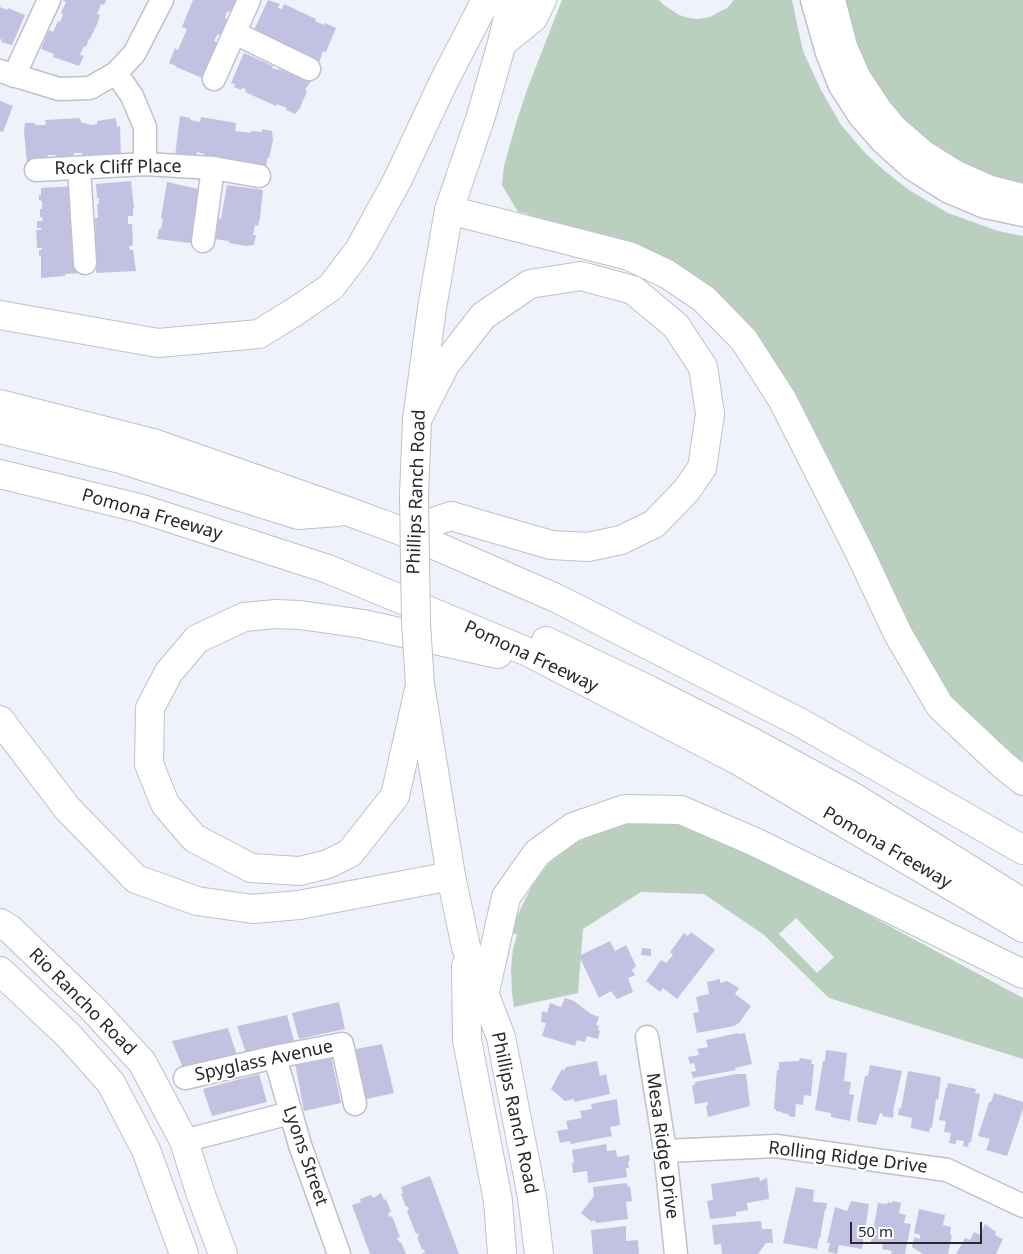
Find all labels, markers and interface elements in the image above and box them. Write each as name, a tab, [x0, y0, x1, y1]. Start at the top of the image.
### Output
street label: Rock Cliff Place	[54, 156, 182, 180]
street label: Phillips Ranch Road	[403, 409, 431, 575]
street label: Pomona Freeway	[79, 485, 225, 545]
street label: Pomona Freeway	[461, 617, 601, 697]
street label: Pomona Freeway	[819, 802, 955, 894]
street label: Rio Rancho Road	[24, 944, 140, 1060]
street label: Phillips Ranch Road	[486, 1030, 542, 1196]
street label: Spyglass Avenue	[193, 1036, 335, 1086]
street label: Mesa Ridge Drive	[641, 1072, 683, 1220]
street label: Lyons Street	[278, 1103, 332, 1209]
street label: Rolling Ridge Drive	[767, 1138, 929, 1178]
scale bar	[853, 1212, 986, 1244]
text: 50 m	[858, 1221, 893, 1241]

